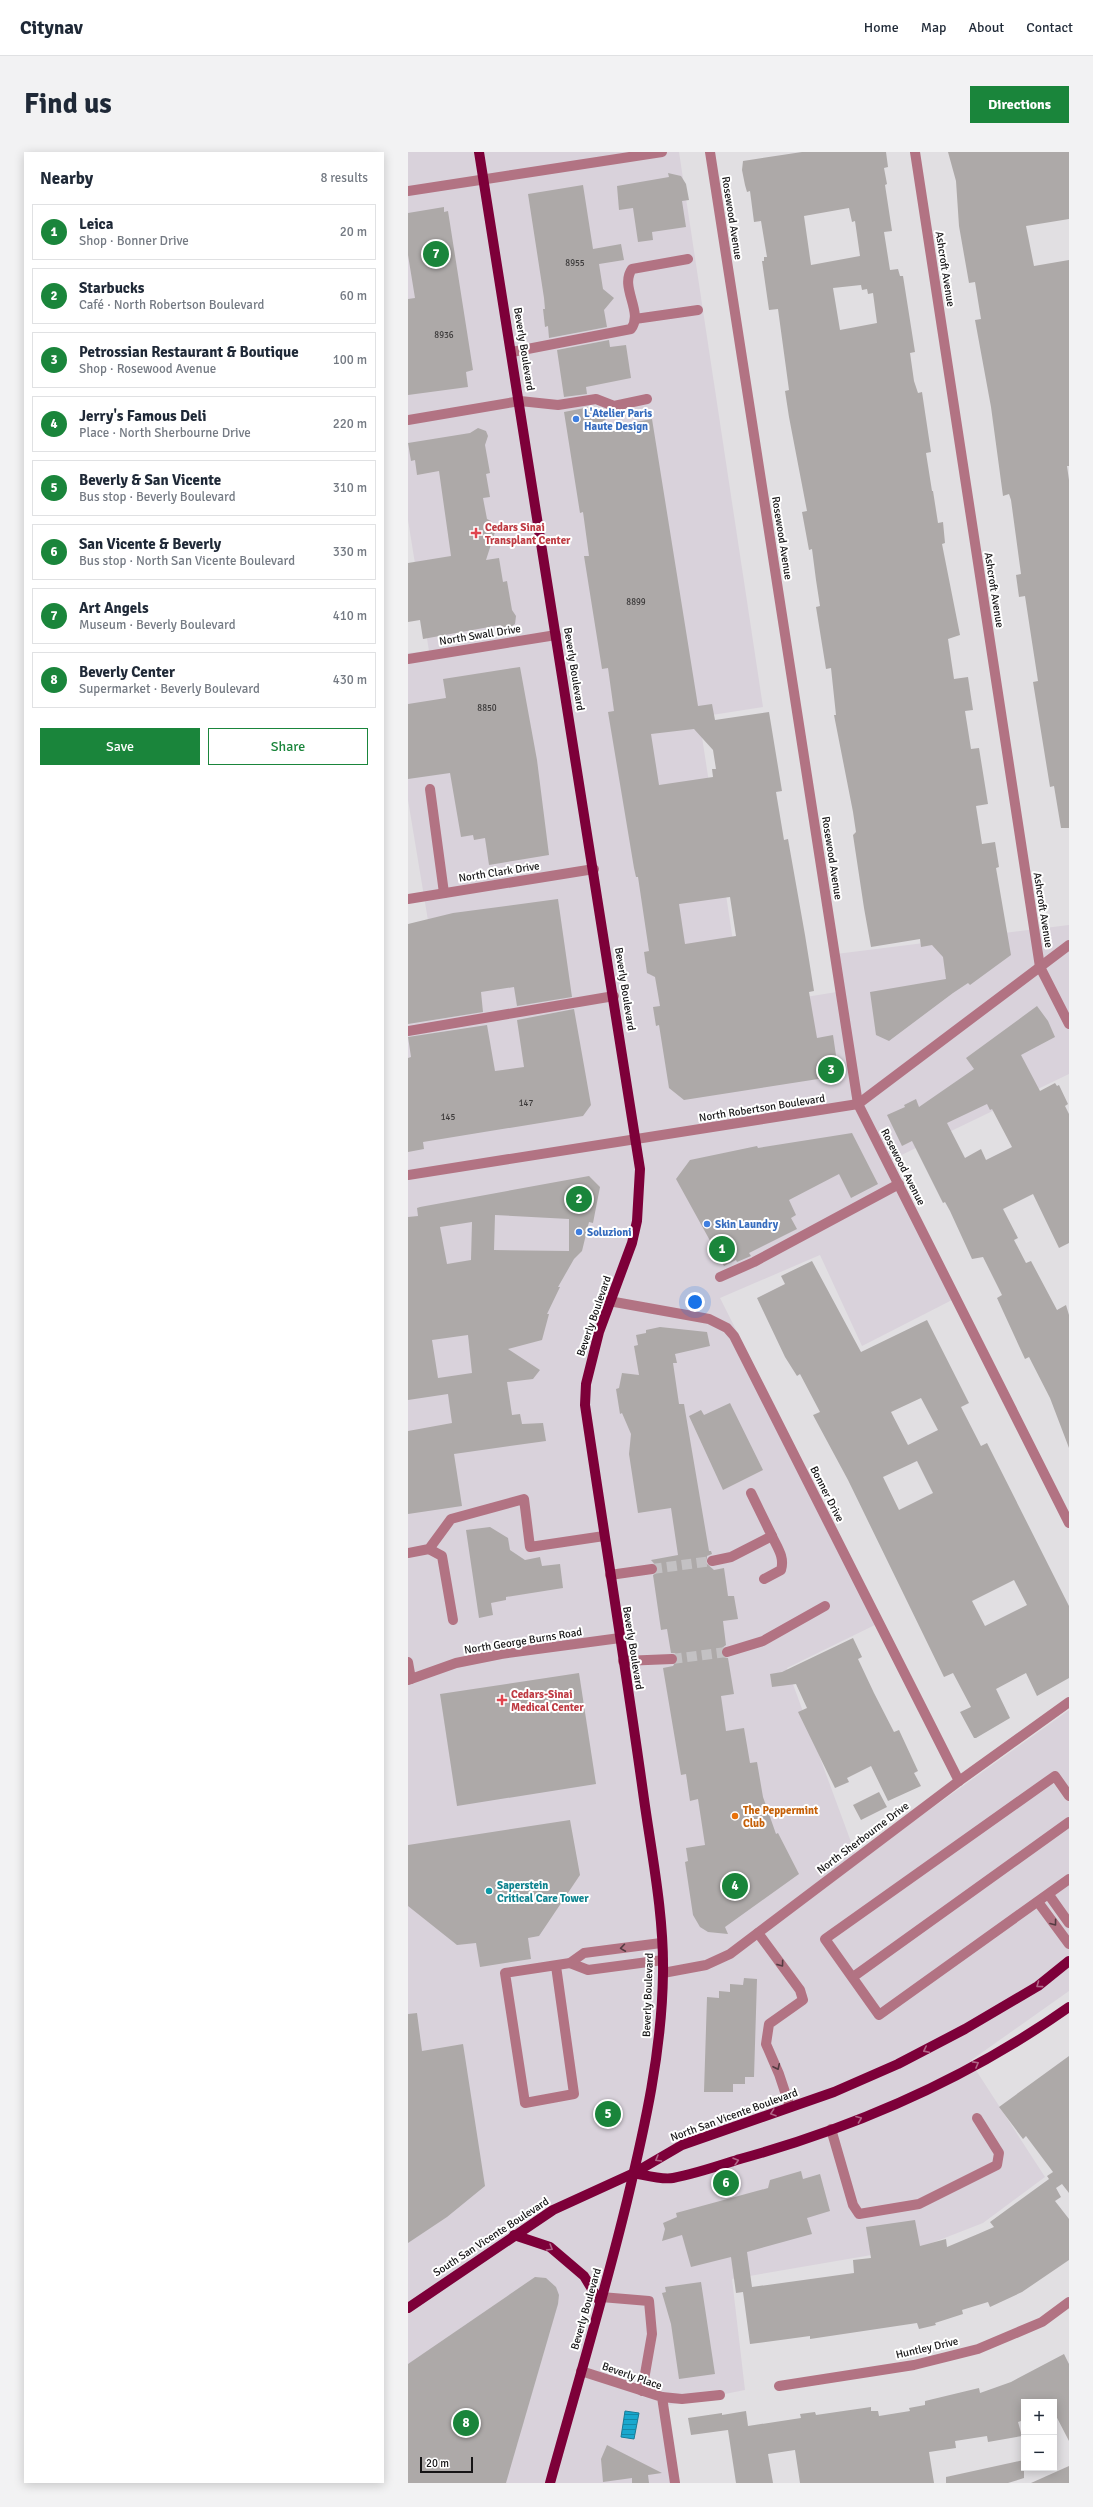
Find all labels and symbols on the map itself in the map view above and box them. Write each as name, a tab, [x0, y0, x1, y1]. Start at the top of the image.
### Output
street label: Rosewood Avenue	[719, 175, 745, 261]
street label: Ashcroft Avenue	[933, 230, 957, 308]
pin: 7	[423, 239, 449, 269]
house number: 8955	[565, 258, 585, 269]
street label: Beverly Boulevard	[511, 306, 537, 392]
house number: 8936	[434, 330, 454, 341]
place label: L'Atelier Paris Haute Design	[584, 407, 652, 433]
marker: L'Atelier Paris Haute Design	[571, 414, 581, 424]
street label: Rosewood Avenue	[769, 495, 795, 581]
place label: Cedars Sinai Transplant Center	[485, 521, 571, 547]
marker: Cedars Sinai Transplant Center	[470, 527, 482, 539]
street label: Ashcroft Avenue	[982, 551, 1006, 629]
house number: 8899	[626, 597, 646, 608]
street label: North Swall Drive	[438, 622, 522, 648]
street label: Beverly Boulevard	[561, 626, 587, 712]
house number: 8850	[477, 703, 497, 714]
street label: Rosewood Avenue	[819, 815, 845, 901]
street label: North Clark Drive	[458, 859, 540, 885]
street label: Ashcroft Avenue	[1031, 871, 1055, 949]
street label: Beverly Boulevard	[612, 946, 638, 1032]
pin: 3	[818, 1055, 844, 1085]
street label: North Robertson Boulevard	[698, 1092, 826, 1124]
house number: 147	[519, 1098, 533, 1109]
house number: 145	[441, 1112, 455, 1123]
street label: Rosewood Avenue	[878, 1127, 928, 1207]
pin: 2	[566, 1184, 592, 1214]
place label: Skin Laundry	[715, 1218, 779, 1231]
marker: Skin Laundry	[702, 1219, 712, 1229]
place label: Soluzioni	[587, 1226, 631, 1239]
marker: Soluzioni	[574, 1227, 584, 1237]
pin: 1	[709, 1234, 735, 1264]
street label: Beverly Boulevard	[574, 1274, 614, 1358]
your location	[685, 1292, 705, 1312]
street label: Bonner Drive	[807, 1464, 847, 1524]
street label: Beverly Boulevard	[620, 1605, 646, 1691]
street label: North George Burns Road	[463, 1625, 583, 1657]
place label: Cedars-Sinai Medical Center	[511, 1688, 584, 1714]
marker: Cedars-Sinai Medical Center	[496, 1694, 508, 1706]
street label: North Sherbourne Drive	[815, 1799, 911, 1877]
place label: The Peppermint Club	[743, 1804, 818, 1830]
marker: The Peppermint Club	[730, 1811, 740, 1821]
pin: 4	[722, 1871, 748, 1901]
place label: Saperstein Critical Care Tower	[497, 1879, 589, 1905]
marker: Saperstein Critical Care Tower	[484, 1886, 494, 1896]
one-way arrow	[1049, 1919, 1056, 1926]
one-way arrow	[620, 1943, 626, 1952]
street label: Beverly Boulevard	[640, 1952, 656, 2037]
one-way arrow	[776, 1960, 783, 1967]
one-way arrow	[1036, 1980, 1043, 1987]
one-way arrow	[923, 2045, 930, 2052]
one-way arrow	[972, 2061, 979, 2068]
one-way arrow	[772, 2063, 780, 2071]
street label: North San Vicente Boulevard	[669, 2086, 800, 2144]
pin: 5	[595, 2099, 621, 2129]
one-way arrow	[770, 2108, 777, 2117]
one-way arrow	[855, 2115, 862, 2124]
one-way arrow	[655, 2154, 662, 2161]
one-way arrow	[732, 2157, 739, 2165]
pin: 6	[713, 2168, 739, 2198]
street label: South San Vicente Boulevard	[431, 2195, 551, 2279]
one-way arrow	[546, 2244, 553, 2251]
street label: Beverly Boulevard	[568, 2267, 604, 2351]
street label: Huntley Drive	[894, 2334, 960, 2362]
street label: Beverly Place	[600, 2360, 664, 2392]
pin: 8	[453, 2408, 479, 2438]
scale bar	[420, 2455, 473, 2474]

